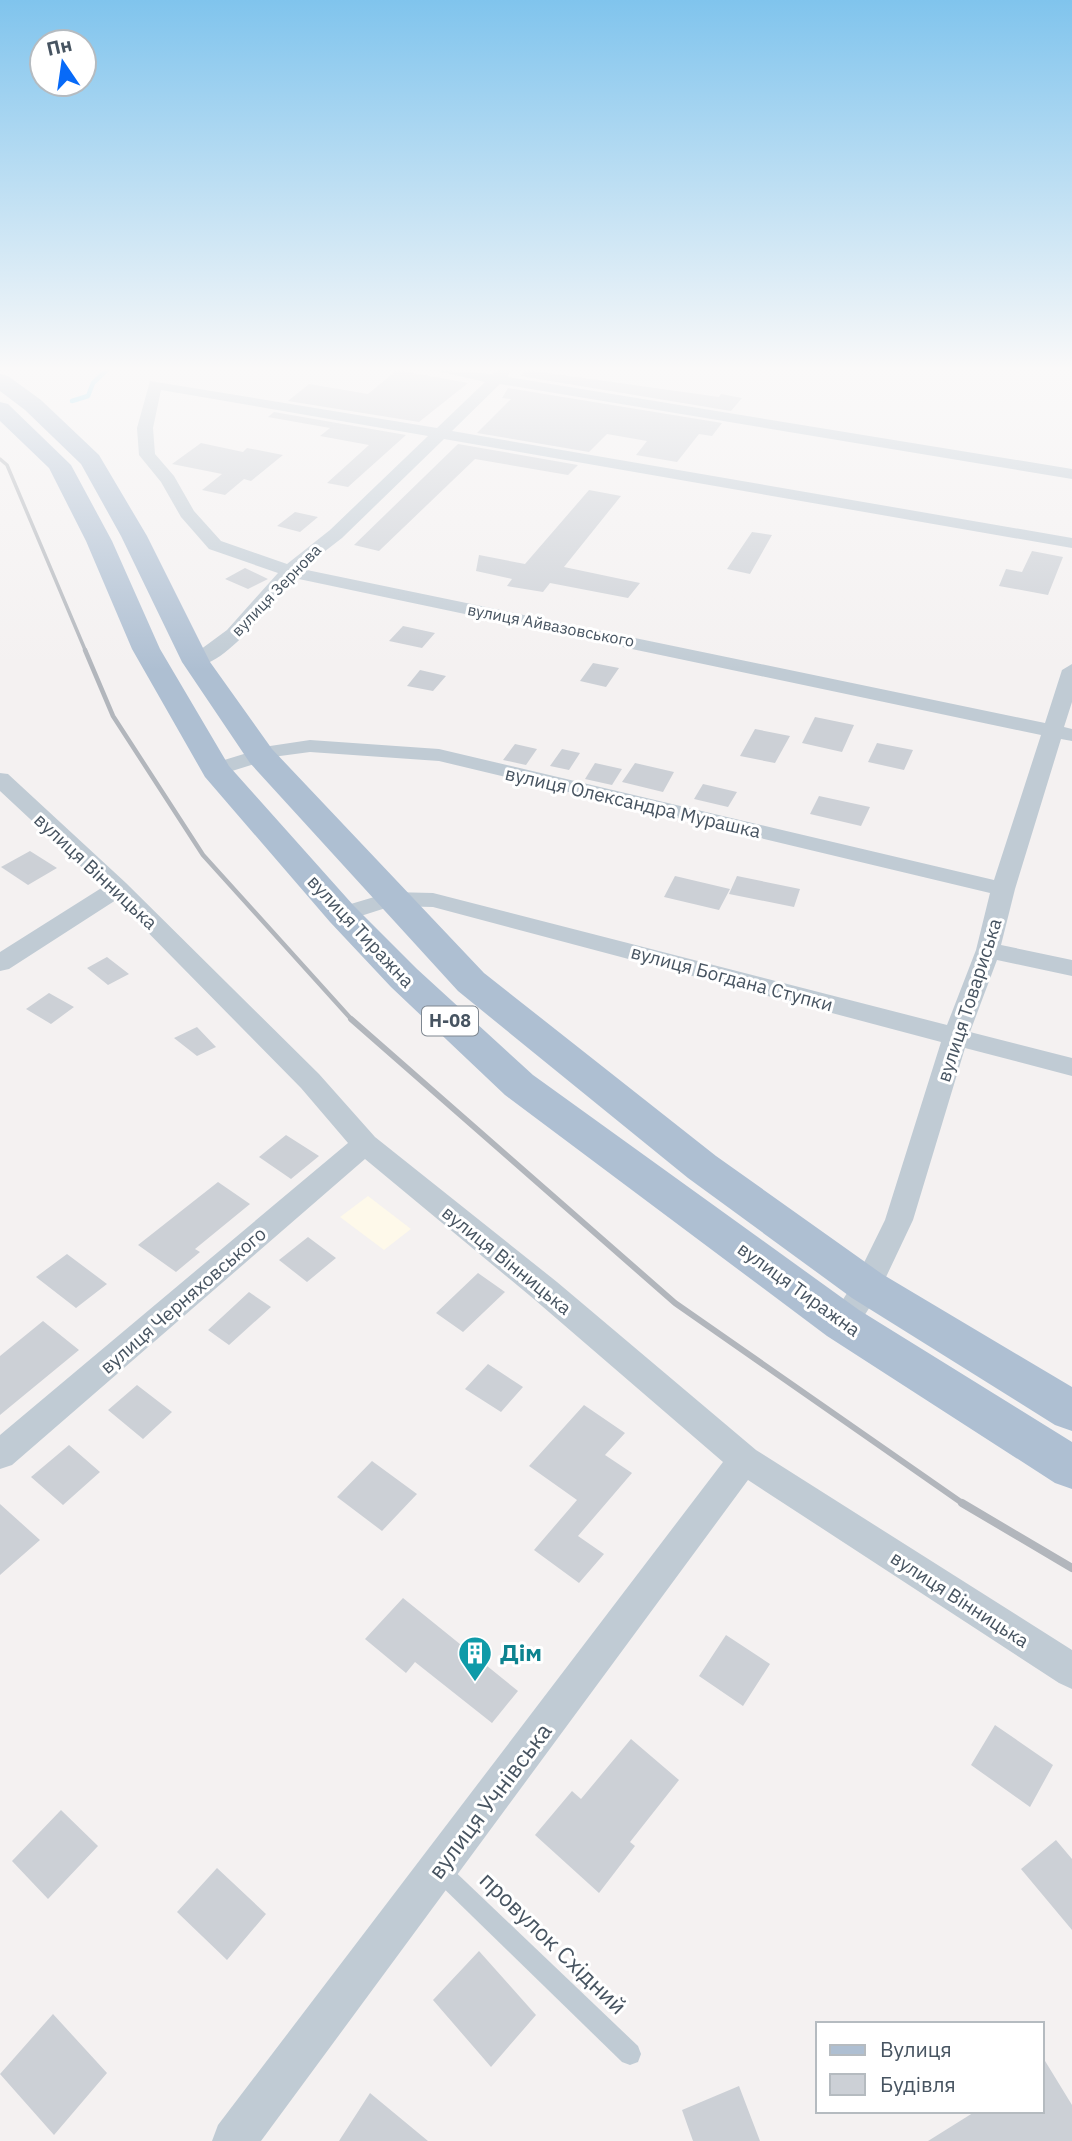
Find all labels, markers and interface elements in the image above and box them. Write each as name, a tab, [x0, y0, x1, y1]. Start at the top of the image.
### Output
north arrow	[28, 28, 98, 98]
text: Пн	[44, 32, 74, 61]
street label: вулиця Зернова	[227, 539, 325, 640]
street label: вулиця Айвазовського	[466, 599, 636, 651]
street label: вулиця Олександра Мурашка	[503, 761, 763, 843]
street label: вулиця Вінницька	[29, 808, 163, 934]
street label: вулиця Тиражна	[302, 869, 420, 993]
street label: вулиця Товариська	[931, 915, 1007, 1085]
street label: вулиця Богдана Ступки	[628, 939, 836, 1017]
road number: Н-08	[422, 1006, 478, 1036]
street label: вулиця Вінницька	[437, 1200, 577, 1320]
street label: вулиця Черняховського	[95, 1221, 271, 1379]
street label: вулиця Тиражна	[733, 1236, 865, 1342]
street label: вулиця Вінницька	[886, 1545, 1034, 1653]
building icon: Дім	[456, 1634, 494, 1683]
place label: Дім	[500, 1637, 542, 1667]
street label: вулиця Учнівська	[421, 1717, 558, 1884]
street label: провулок Східний	[474, 1864, 634, 2020]
legend	[816, 2022, 1044, 2113]
text: Вулиця	[880, 2035, 952, 2063]
text: Будівля	[880, 2070, 956, 2098]

